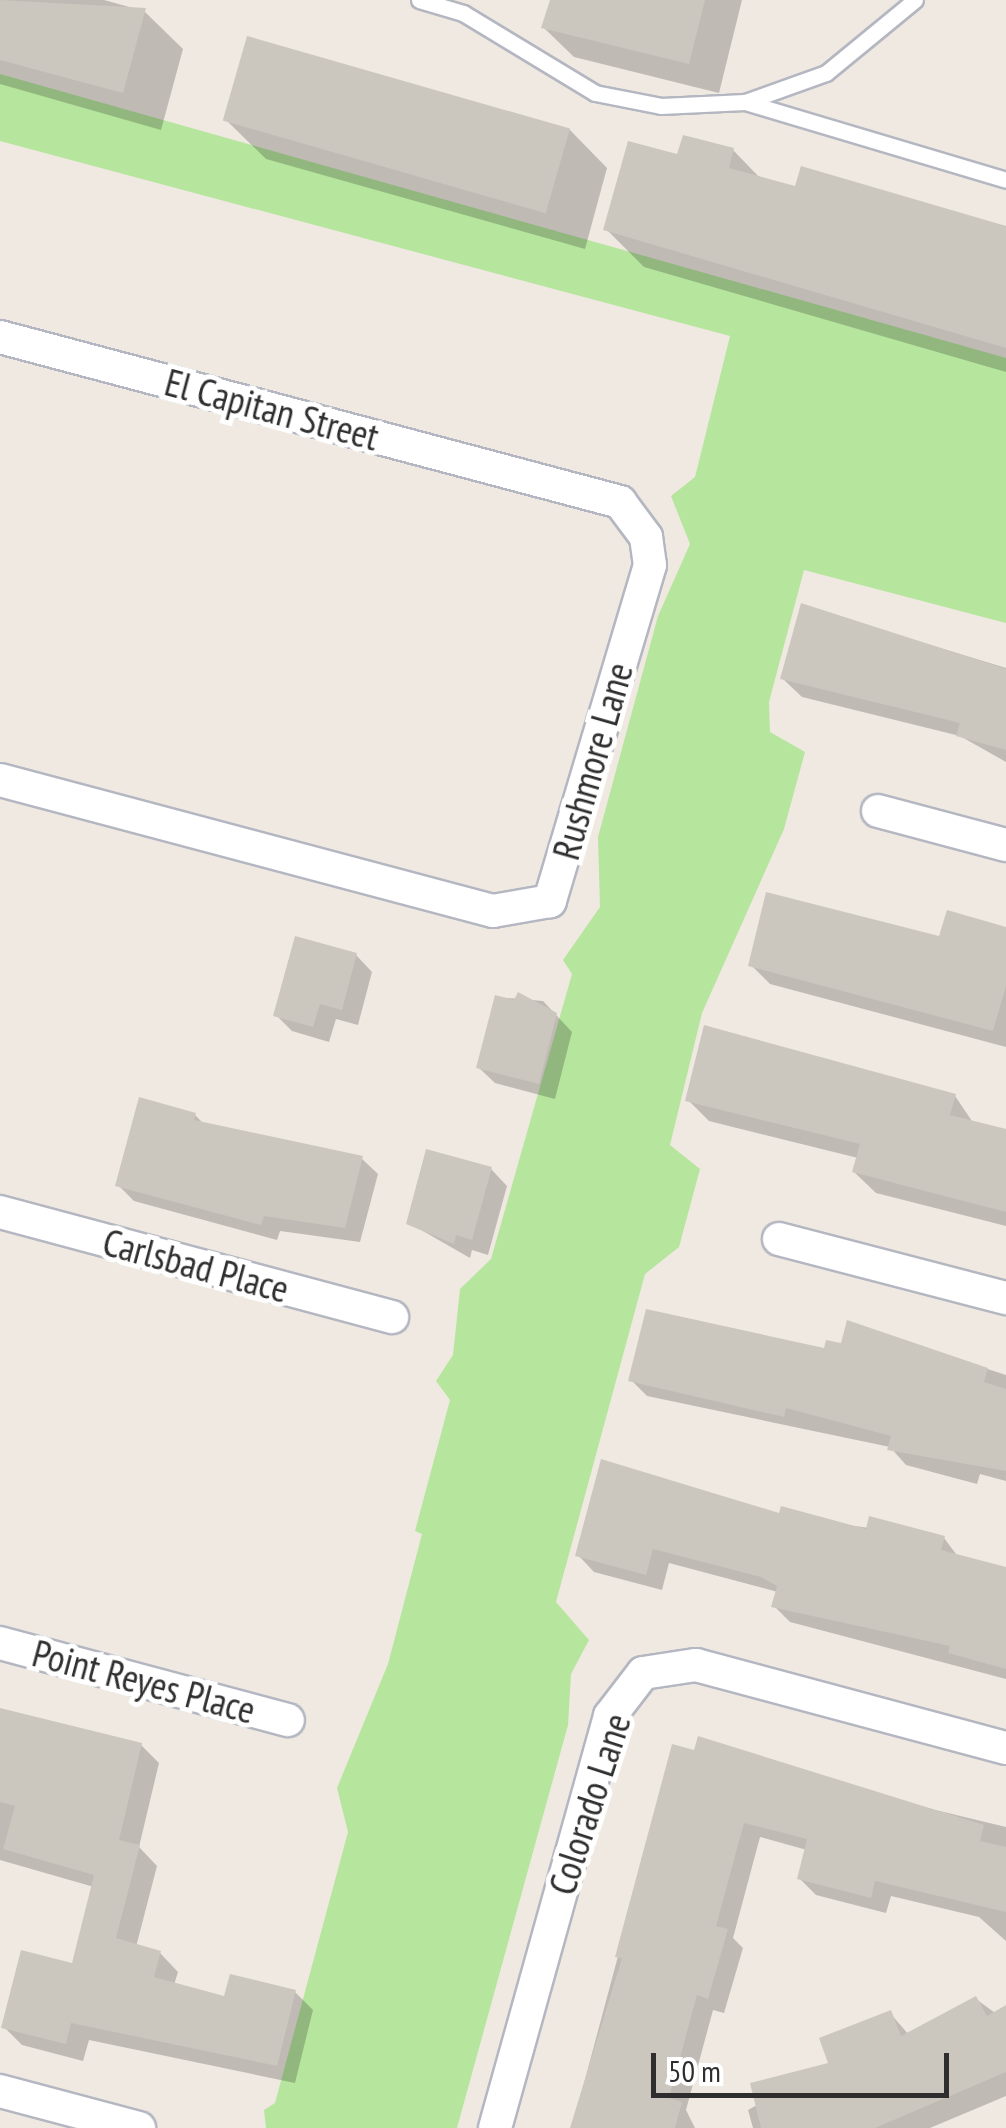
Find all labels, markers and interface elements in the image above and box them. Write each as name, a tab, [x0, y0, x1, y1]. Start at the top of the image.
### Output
street label: El Capitan Street	[160, 359, 384, 459]
street label: Rushmore Lane	[542, 657, 642, 865]
street label: Carlsbad Place	[98, 1218, 294, 1312]
street label: Point Reyes Place	[28, 1629, 260, 1733]
street label: Colorado Lane	[538, 1708, 640, 1900]
scale bar	[656, 2033, 954, 2095]
text: 50 m	[668, 2051, 721, 2090]

